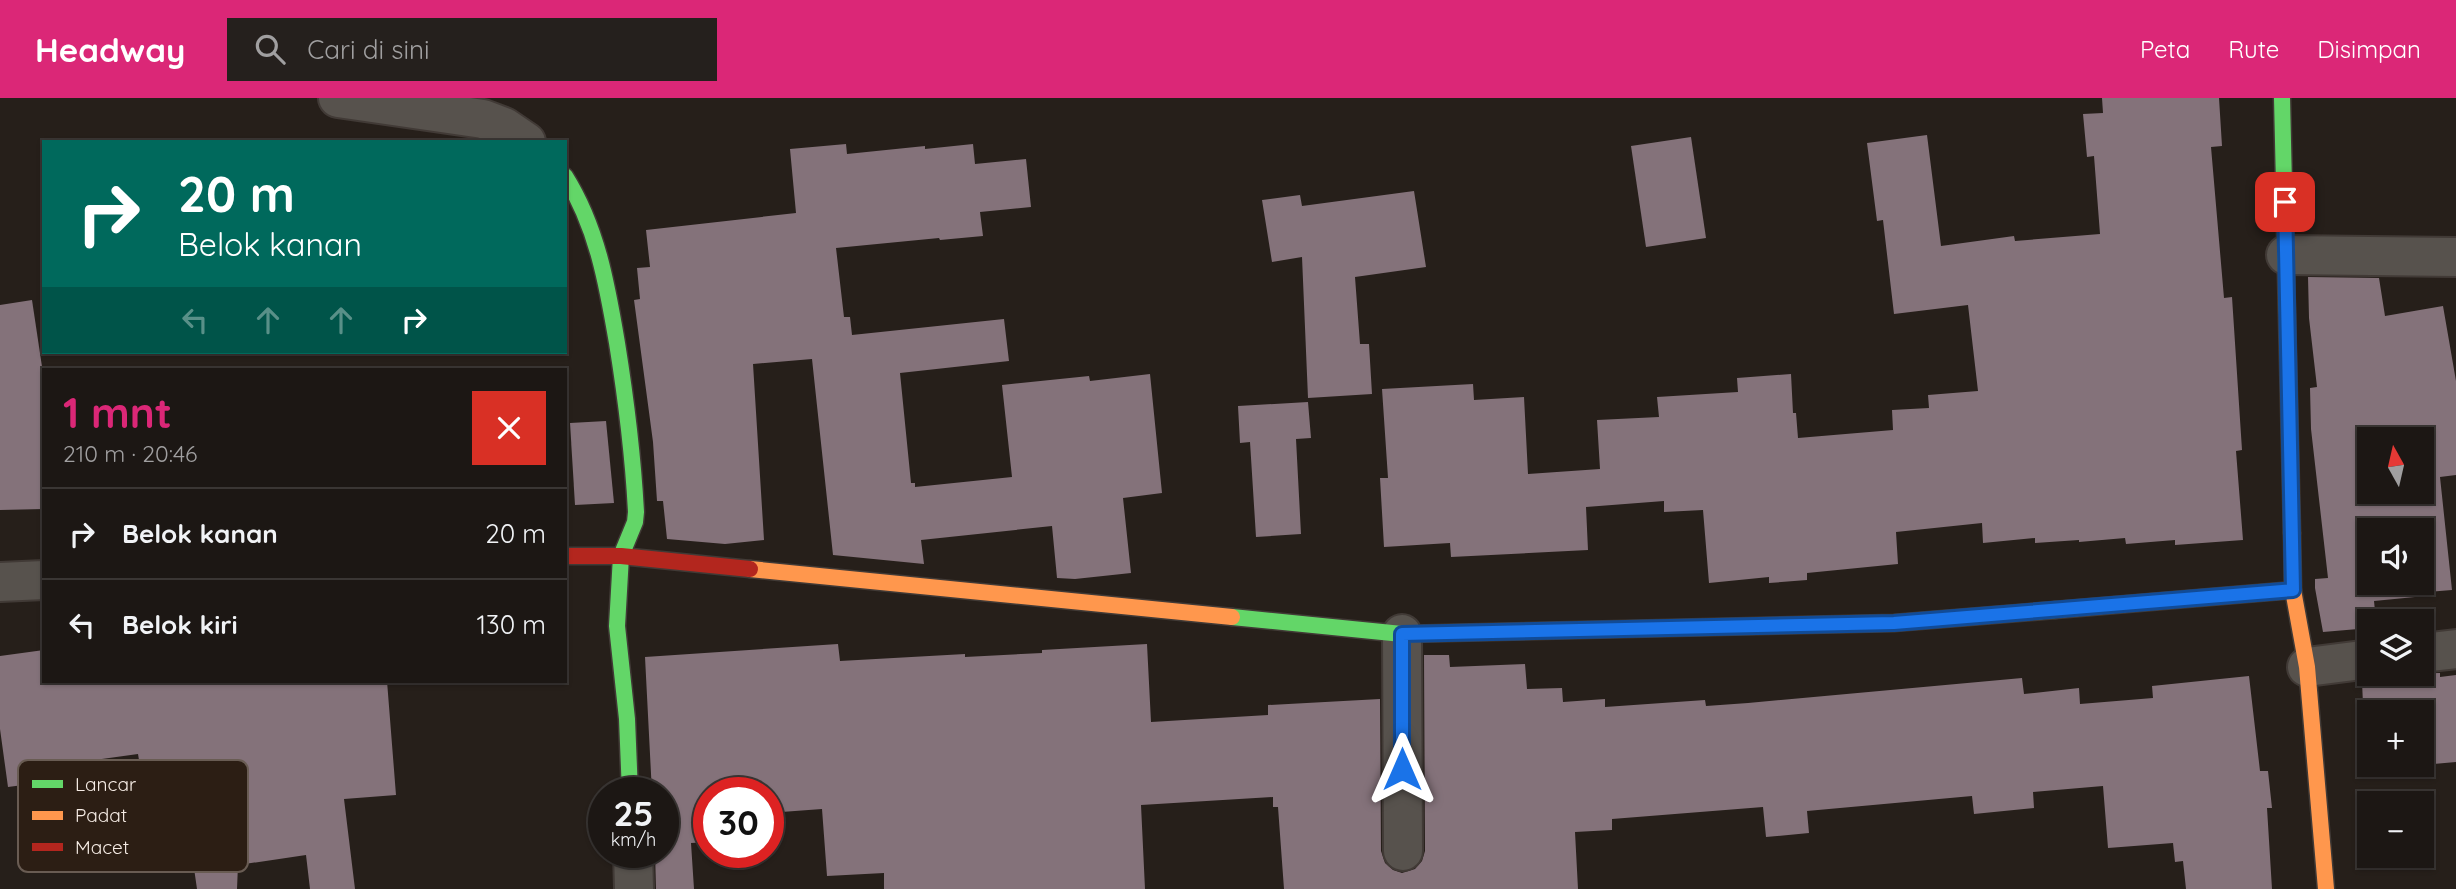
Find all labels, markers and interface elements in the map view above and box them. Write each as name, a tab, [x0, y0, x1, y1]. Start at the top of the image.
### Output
search box	[227, 18, 717, 81]
text: Headway	[35, 29, 185, 70]
icon: search	[251, 30, 289, 68]
text: Cari di sini	[307, 33, 430, 66]
text: Peta	[2140, 34, 2190, 64]
text: Rute	[2228, 34, 2279, 64]
text: Disimpan	[2317, 34, 2421, 64]
text: 20 m	[178, 163, 295, 224]
icon: right	[63, 168, 154, 259]
pin	[2255, 172, 2315, 232]
icon: arrive	[2266, 183, 2304, 221]
text: Belok kanan	[178, 224, 362, 264]
icon: left	[176, 301, 214, 339]
icon: ahead	[249, 301, 287, 339]
icon: ahead	[322, 301, 360, 339]
icon: right	[395, 301, 433, 339]
text: 1 mnt	[63, 386, 172, 439]
button: close	[472, 391, 546, 465]
north arrow	[2357, 427, 2434, 504]
map controls	[2357, 427, 2434, 868]
text: 210 m · 20:46	[63, 439, 197, 468]
icon: right	[63, 515, 101, 553]
text: Belok kanan	[122, 517, 278, 550]
text: 20 m	[485, 517, 546, 550]
button: sound	[2357, 518, 2434, 595]
icon: left	[63, 606, 101, 644]
text: Belok kiri	[122, 608, 238, 641]
text: 130 m	[476, 608, 546, 641]
button: layers	[2357, 609, 2434, 686]
button: +	[2357, 700, 2434, 777]
position arrow	[1365, 732, 1439, 806]
legend	[18, 760, 248, 872]
text: Lancar	[75, 772, 137, 796]
speed limit sign: 30	[693, 777, 784, 868]
text: 25	[613, 791, 654, 835]
button: −	[2357, 791, 2434, 868]
text: Padat	[75, 803, 127, 827]
text: km/h	[611, 828, 656, 851]
text: Macet	[75, 835, 129, 859]

